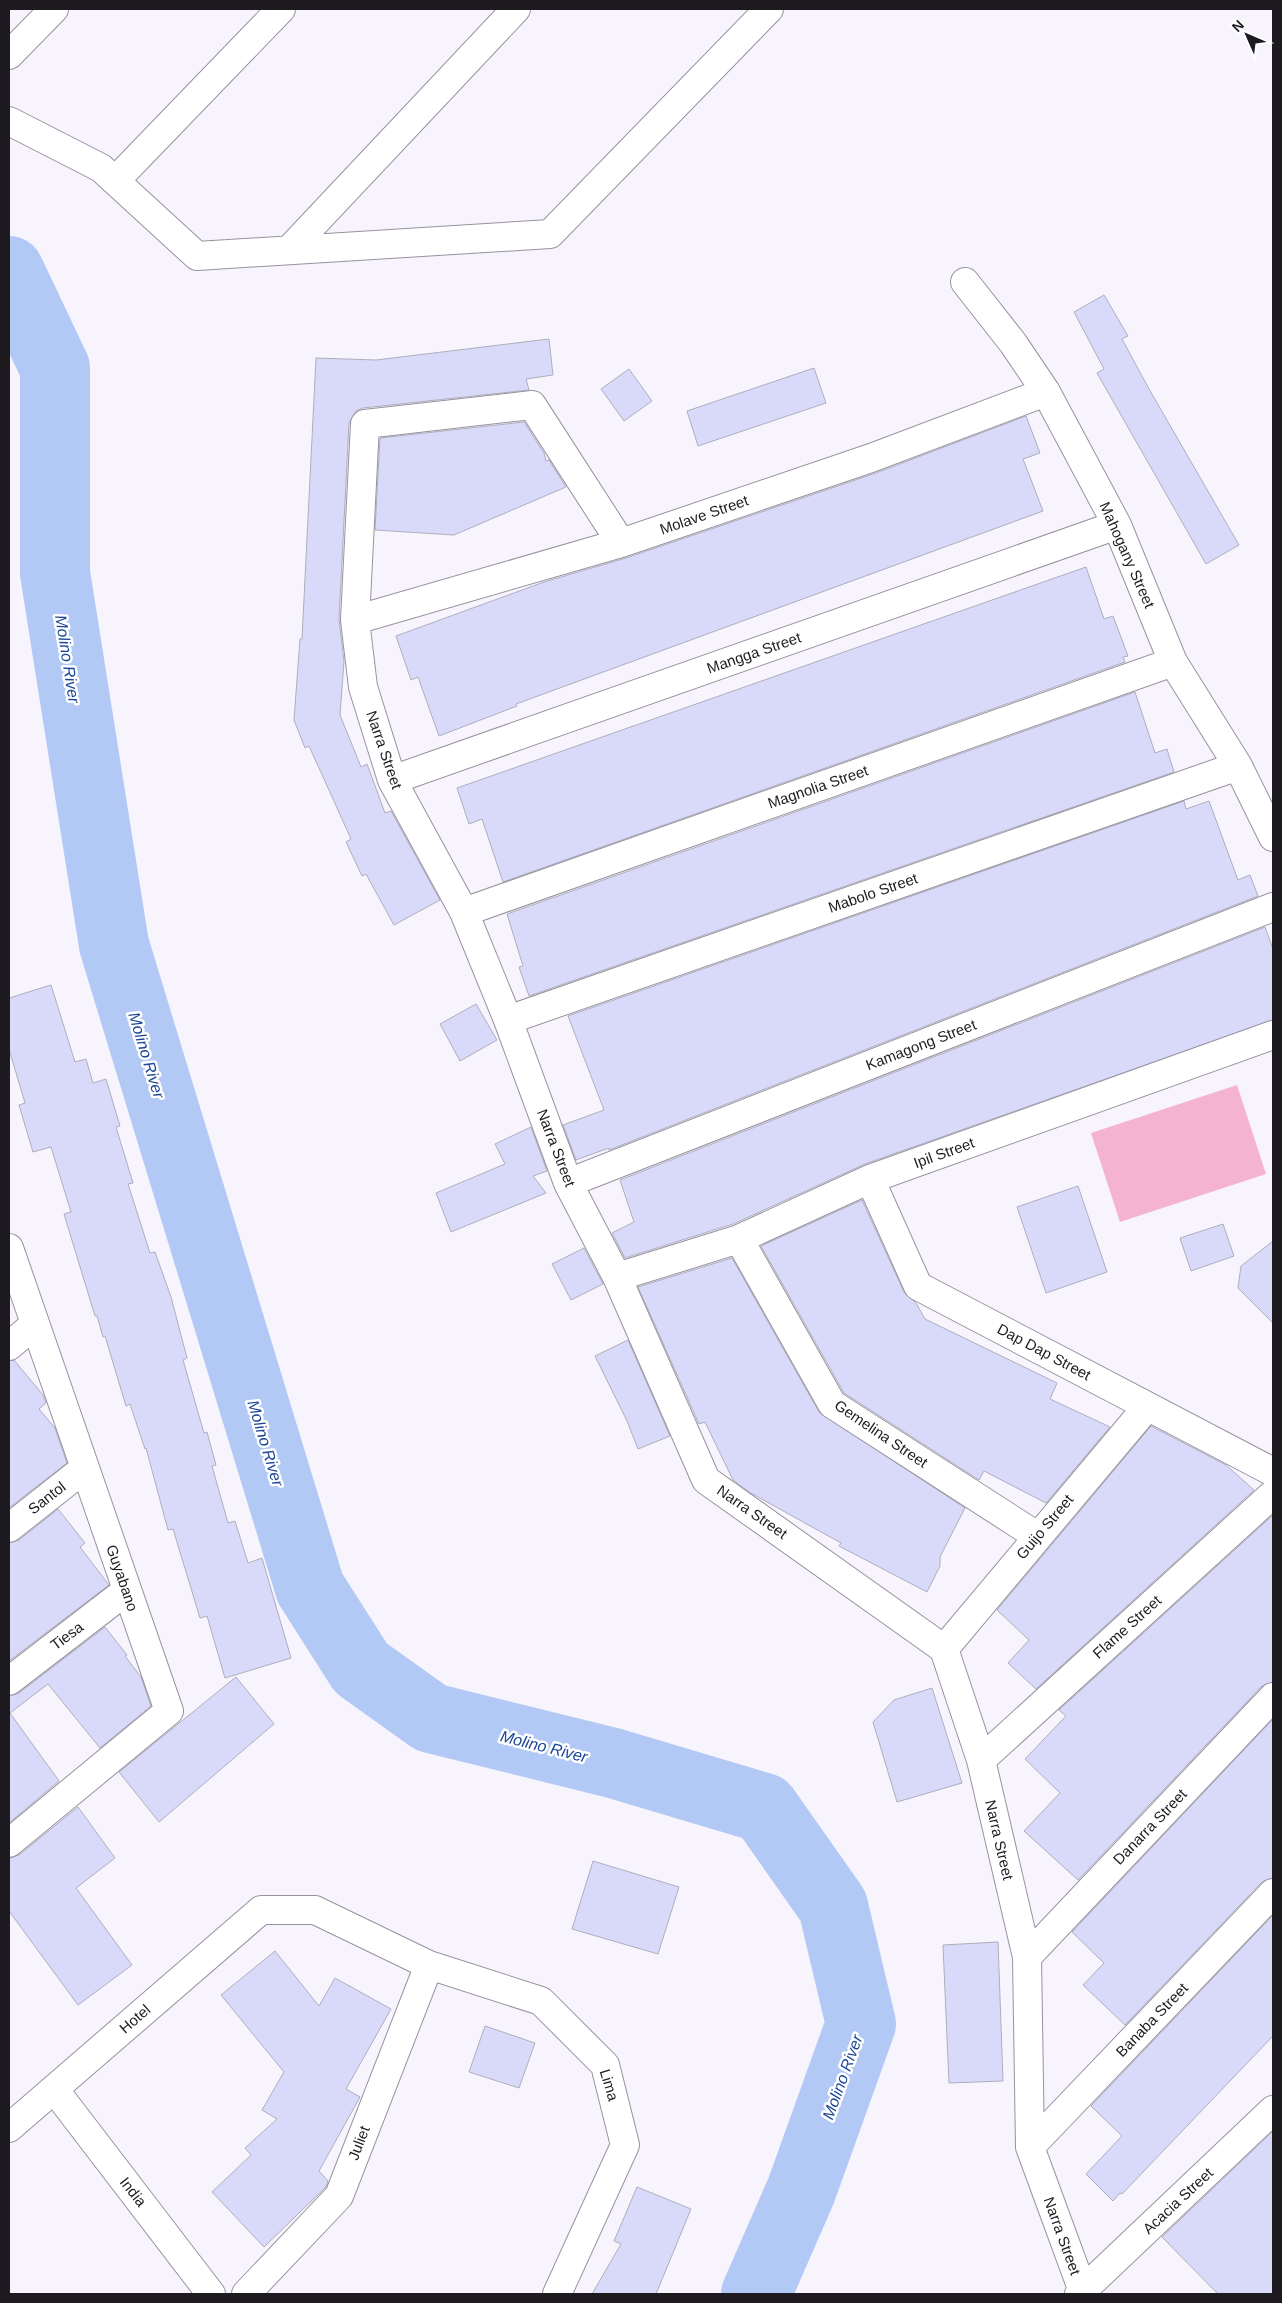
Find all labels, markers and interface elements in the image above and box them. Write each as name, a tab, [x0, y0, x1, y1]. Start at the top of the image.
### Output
north arrow	[1222, 10, 1272, 60]
text: N	[1229, 17, 1247, 35]
street label: Molave Street	[657, 491, 751, 538]
street label: Mahogany Street	[1096, 499, 1159, 611]
water label: Molino River	[52, 614, 83, 705]
street label: Mangga Street	[705, 628, 804, 677]
street label: Narra Street	[363, 708, 406, 792]
street label: Magnolia Street	[765, 761, 871, 812]
street label: Mabolo Street	[826, 869, 921, 916]
water label: Molino River	[125, 1010, 168, 1101]
street label: Kamagong Street	[863, 1015, 979, 1073]
street label: Narra Street	[534, 1107, 579, 1190]
street label: Ipil Street	[911, 1133, 977, 1171]
street label: Dap Dap Street	[995, 1320, 1095, 1384]
street label: Gemelina Street	[832, 1396, 932, 1471]
water label: Molino River	[244, 1398, 287, 1489]
street label: Santol	[25, 1478, 69, 1517]
street label: Narra Street	[714, 1481, 791, 1542]
street label: Guijo Street	[1013, 1490, 1077, 1562]
street label: Guyabano	[103, 1542, 142, 1613]
street label: Flame Street	[1089, 1591, 1165, 1662]
street label: Tiesa	[47, 1618, 87, 1653]
water label: Molino River	[499, 1727, 590, 1766]
street label: Danarra Street	[1109, 1785, 1190, 1868]
street label: Narra Street	[982, 1798, 1017, 1882]
street label: Banaba Street	[1112, 1979, 1192, 2060]
street label: Hotel	[116, 2001, 153, 2037]
water label: Molino River	[819, 2032, 866, 2122]
street label: Lima	[597, 2067, 623, 2104]
street label: Juliet	[344, 2123, 373, 2162]
street label: Acacia Street	[1139, 2163, 1217, 2237]
street label: India	[117, 2174, 151, 2210]
street label: Narra Street	[1041, 2195, 1085, 2278]

